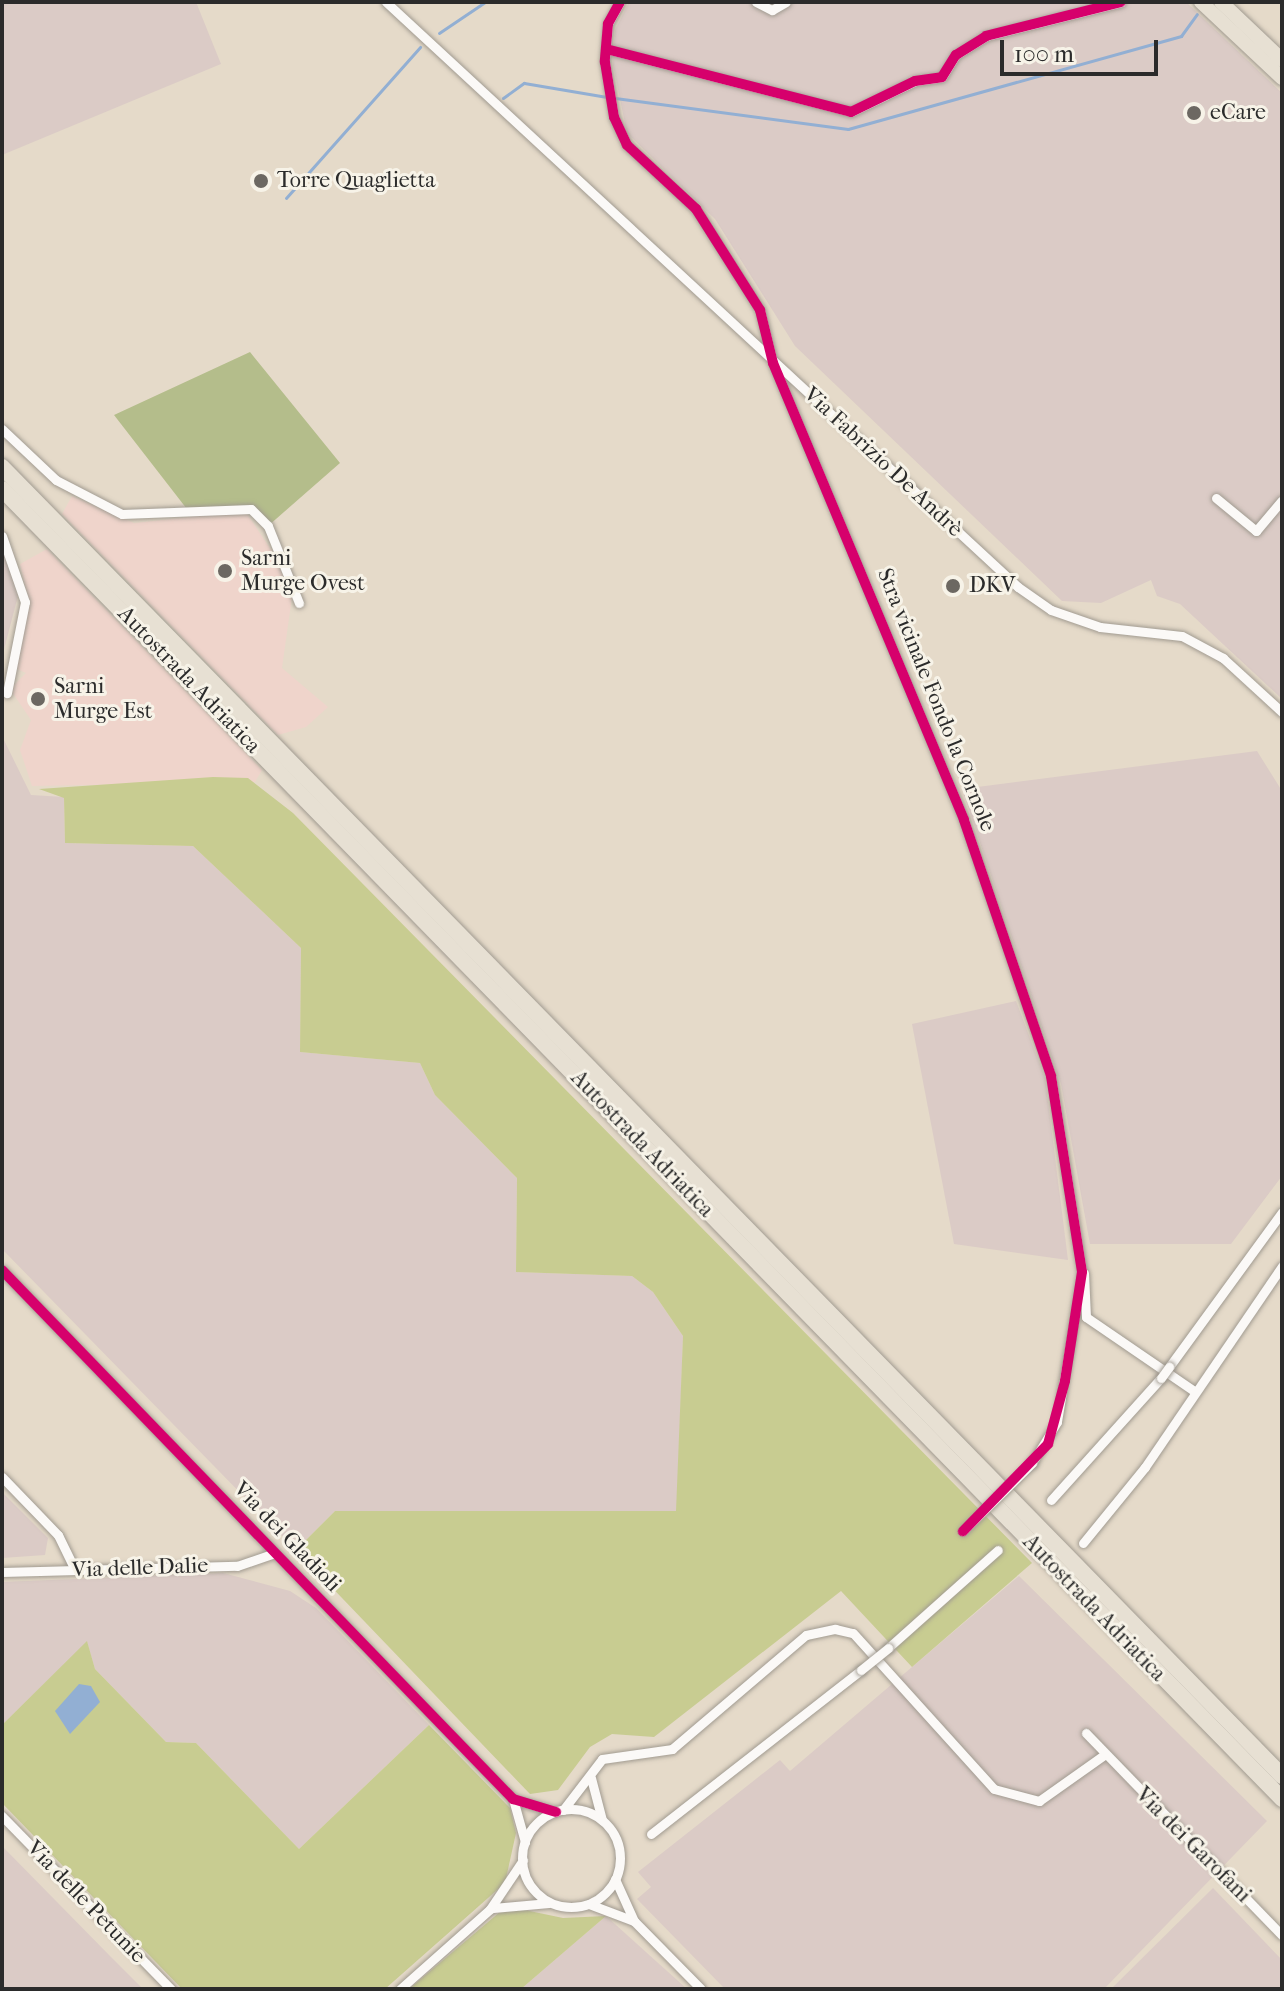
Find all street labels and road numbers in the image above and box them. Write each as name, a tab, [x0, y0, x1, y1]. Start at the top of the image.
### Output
street label: Via Fabrizio De Andrè	[798, 381, 968, 543]
street label: Stra vicinale Fondo la Cornole	[871, 565, 1001, 835]
street label: Autostrada Adriatica	[112, 601, 266, 759]
street label: Autostrada Adriatica	[565, 1065, 719, 1223]
street label: Via dei Gladioli	[228, 1476, 346, 1598]
street label: Autostrada Adriatica	[1017, 1529, 1171, 1687]
street label: Via delle Dalie	[71, 1552, 209, 1584]
street label: Via dei Garofani	[1130, 1782, 1256, 1908]
street label: Via delle Petunie	[21, 1835, 151, 1969]

